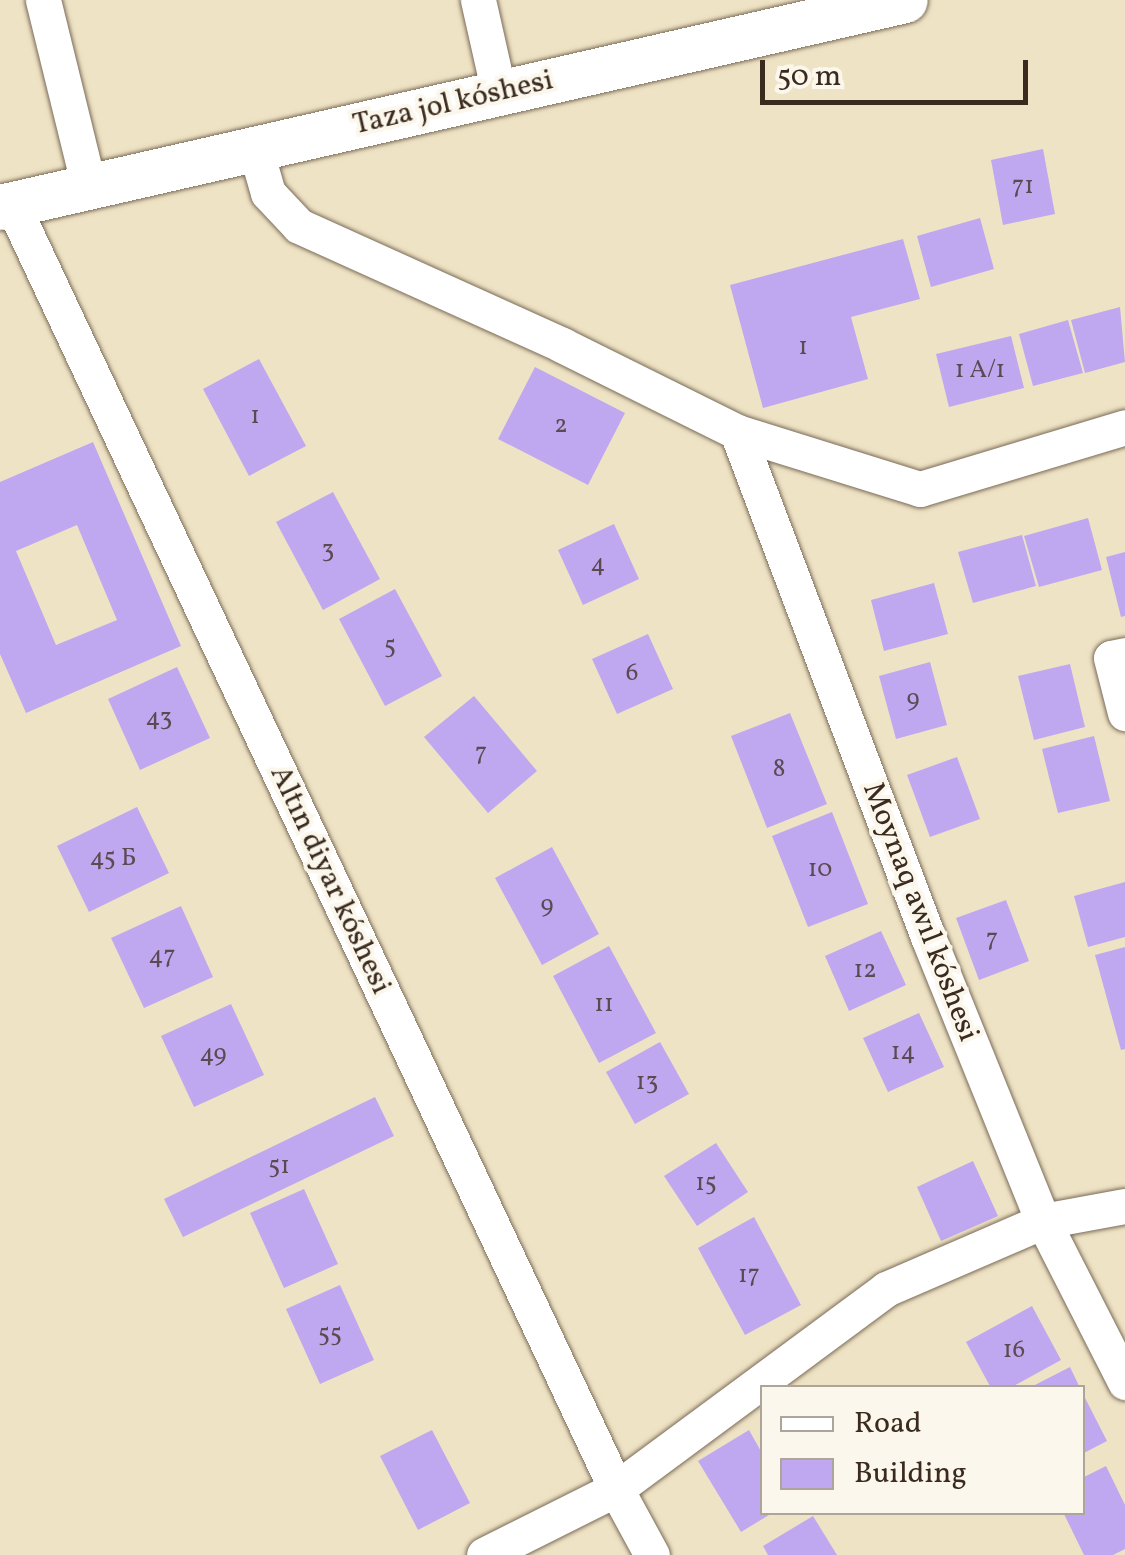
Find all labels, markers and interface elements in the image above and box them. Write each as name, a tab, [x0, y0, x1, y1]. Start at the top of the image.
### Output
scale bar	[765, 40, 1032, 102]
text: 50 m	[777, 56, 841, 98]
street label: Taza jol kóshesi	[349, 62, 557, 144]
house number: 71	[1012, 172, 1034, 202]
house number: 1	[798, 333, 808, 363]
house number: 1 А/1	[955, 356, 1005, 386]
house number: 1	[250, 402, 260, 432]
house number: 2	[554, 411, 568, 441]
house number: 3	[322, 536, 334, 566]
house number: 4	[591, 550, 605, 580]
house number: 5	[384, 632, 396, 662]
house number: 6	[626, 659, 638, 689]
house number: 9	[907, 685, 919, 715]
house number: 43	[146, 704, 172, 734]
house number: 7	[475, 739, 487, 769]
house number: 8	[773, 755, 785, 785]
street label: Altın diyar kóshesi	[261, 760, 399, 1000]
street label: Moynaq awıl kóshesi	[854, 777, 986, 1047]
house number: 45 Б	[90, 844, 136, 874]
house number: 10	[808, 855, 832, 885]
house number: 9	[541, 891, 553, 921]
house number: 7	[986, 925, 998, 955]
house number: 47	[148, 942, 176, 972]
house number: 12	[853, 956, 877, 986]
house number: 11	[594, 990, 614, 1020]
house number: 14	[891, 1038, 915, 1068]
house number: 49	[199, 1040, 227, 1070]
house number: 13	[636, 1068, 658, 1098]
house number: 51	[268, 1152, 290, 1182]
house number: 15	[695, 1169, 717, 1199]
house number: 17	[738, 1261, 760, 1291]
house number: 55	[318, 1320, 342, 1350]
house number: 16	[1003, 1336, 1025, 1366]
legend	[760, 1385, 1085, 1515]
text: Road	[854, 1403, 922, 1445]
text: Building	[854, 1453, 967, 1495]

